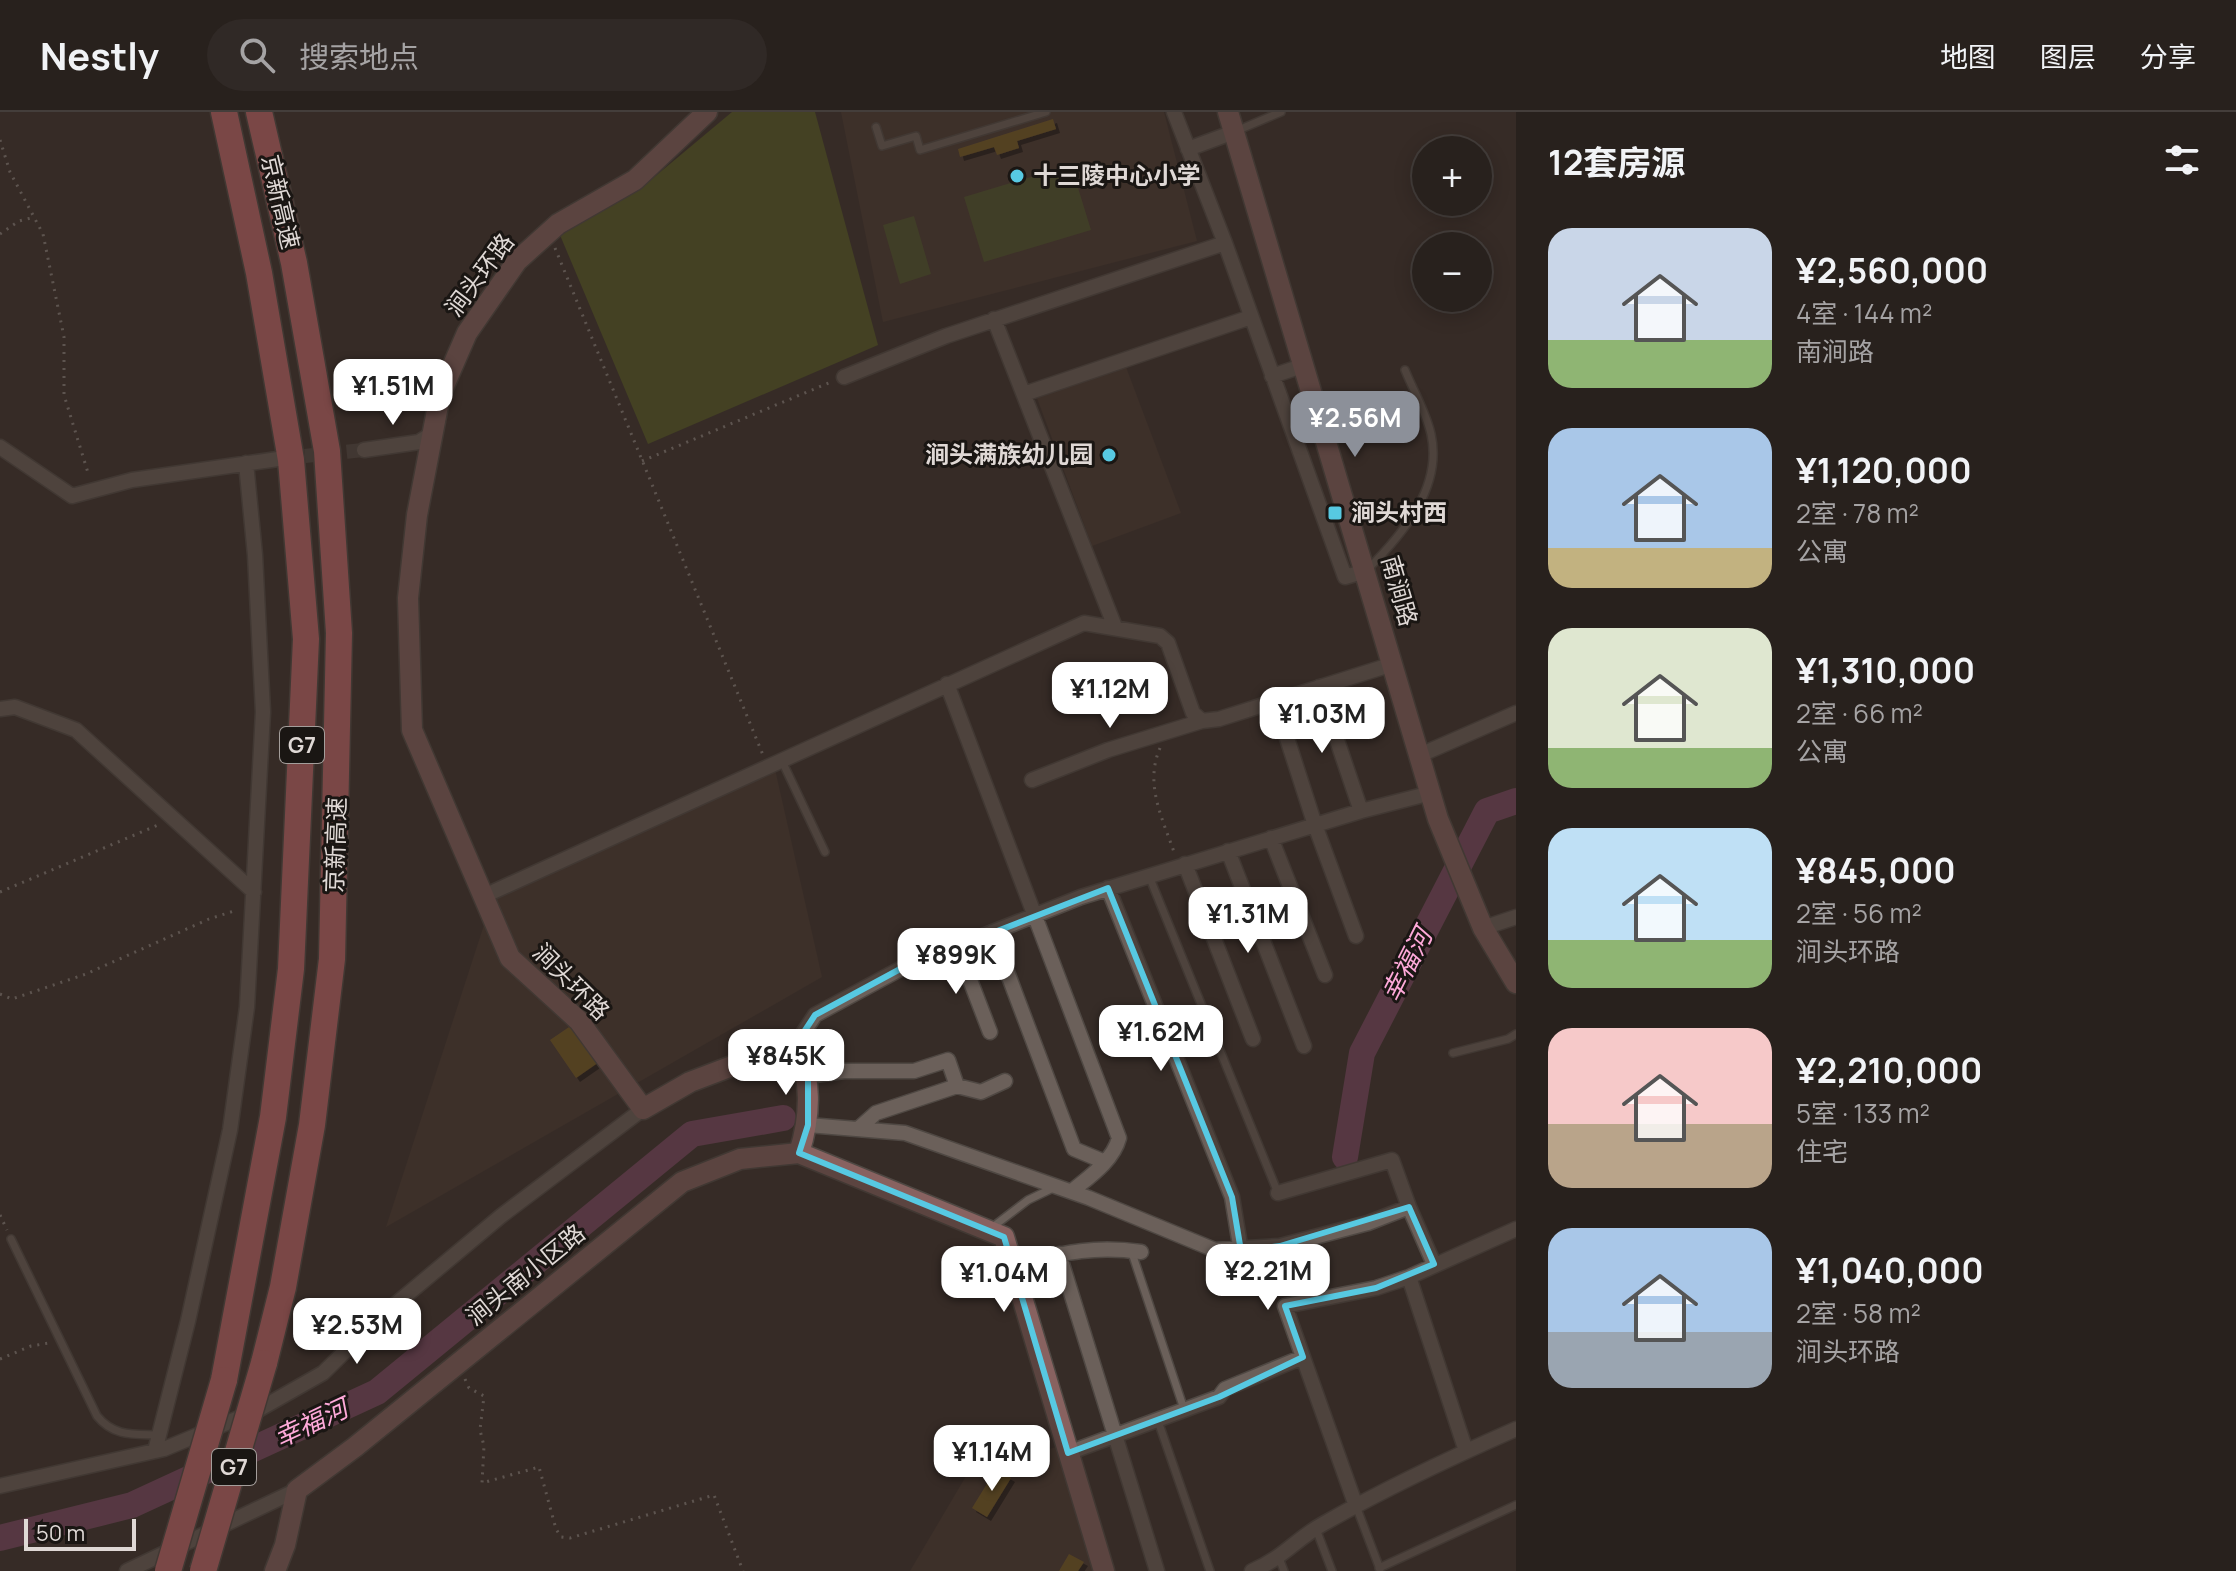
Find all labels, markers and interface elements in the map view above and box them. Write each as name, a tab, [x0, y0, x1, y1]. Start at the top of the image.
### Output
search box	[207, 19, 767, 91]
text: Nestly	[40, 29, 159, 81]
icon: search	[235, 33, 279, 77]
text: 搜索地点	[299, 36, 419, 77]
text: 地图	[1940, 37, 1996, 75]
text: 图层	[2040, 37, 2096, 75]
text: 分享	[2140, 37, 2196, 75]
map controls	[1412, 136, 1492, 312]
button: +	[1412, 136, 1492, 216]
icon: filters	[2160, 138, 2204, 182]
text: 12套房源	[1548, 139, 1685, 185]
street label: 京新高速	[255, 151, 308, 252]
place label: 十三陵中心小学	[1033, 158, 1201, 191]
marker: 十三陵中心小学	[1008, 167, 1026, 185]
street label: 涧头环路	[437, 226, 521, 322]
button: −	[1412, 232, 1492, 312]
text: ¥2,560,000	[1796, 247, 1988, 293]
icon: home	[1612, 260, 1708, 356]
text: 4室 · 144 m²	[1796, 295, 1932, 331]
text: 南涧路	[1796, 333, 1874, 369]
pin: ¥1.51M	[328, 359, 458, 427]
text: ¥1.51M	[352, 367, 435, 403]
pin: ¥2.56M	[1290, 391, 1420, 459]
text: ¥2.56M	[1309, 399, 1401, 435]
place label: 涧头满族幼儿园	[925, 437, 1093, 470]
marker: 涧头满族幼儿园	[1100, 446, 1118, 464]
text: ¥1,120,000	[1796, 447, 1972, 493]
icon: home	[1612, 460, 1708, 556]
place label: 涧头村西	[1351, 495, 1447, 528]
text: 2室 · 78 m²	[1796, 495, 1919, 531]
marker: 涧头村西	[1326, 504, 1344, 522]
text: 公寓	[1796, 533, 1848, 569]
street label: 南涧路	[1375, 551, 1426, 630]
text: ¥1,310,000	[1796, 647, 1975, 693]
icon: home	[1612, 660, 1708, 756]
pin: ¥1.12M	[1045, 662, 1175, 730]
text: ¥1.12M	[1070, 670, 1150, 706]
pin: ¥1.03M	[1257, 687, 1387, 755]
text: ¥1.03M	[1278, 695, 1366, 731]
text: 2室 · 66 m²	[1796, 695, 1923, 731]
road number: G7	[280, 727, 324, 763]
text: 公寓	[1796, 733, 1848, 769]
street label: 京新高速	[316, 796, 353, 893]
text: ¥845,000	[1796, 847, 1956, 893]
icon: home	[1612, 860, 1708, 956]
pin: ¥1.31M	[1183, 887, 1313, 955]
text: ¥1.31M	[1207, 895, 1289, 931]
text: 2室 · 56 m²	[1796, 895, 1922, 931]
water label: 幸福河	[1372, 917, 1442, 1007]
pin: ¥899K	[900, 928, 1012, 996]
text: 涧头环路	[1796, 933, 1900, 969]
street label: 涧头环路	[526, 935, 618, 1027]
text: ¥899K	[916, 936, 996, 972]
pin: ¥1.62M	[1096, 1005, 1226, 1073]
text: ¥1.62M	[1117, 1013, 1205, 1049]
pin: ¥845K	[730, 1029, 842, 1097]
text: ¥845K	[746, 1037, 826, 1073]
text: ¥2,210,000	[1796, 1047, 1982, 1093]
icon: home	[1612, 1060, 1708, 1156]
text: 5室 · 133 m²	[1796, 1095, 1930, 1131]
text: 住宅	[1796, 1133, 1848, 1169]
street label: 涧头南小区路	[459, 1216, 591, 1332]
pin: ¥2.21M	[1203, 1244, 1333, 1312]
pin: ¥1.04M	[939, 1246, 1069, 1314]
text: ¥1,040,000	[1796, 1247, 1984, 1293]
text: ¥2.21M	[1224, 1252, 1312, 1288]
text: ¥1.04M	[959, 1254, 1049, 1290]
icon: home	[1612, 1260, 1708, 1356]
text: 2室 · 58 m²	[1796, 1295, 1921, 1331]
pin: ¥2.53M	[292, 1298, 422, 1366]
text: ¥2.53M	[311, 1306, 403, 1342]
text: 涧头环路	[1796, 1333, 1900, 1369]
water label: 幸福河	[268, 1387, 358, 1455]
pin: ¥1.14M	[927, 1425, 1057, 1493]
text: ¥1.14M	[952, 1433, 1032, 1469]
road number: G7	[212, 1449, 256, 1485]
scale bar	[24, 1515, 136, 1551]
text: 50 m	[36, 1518, 85, 1548]

